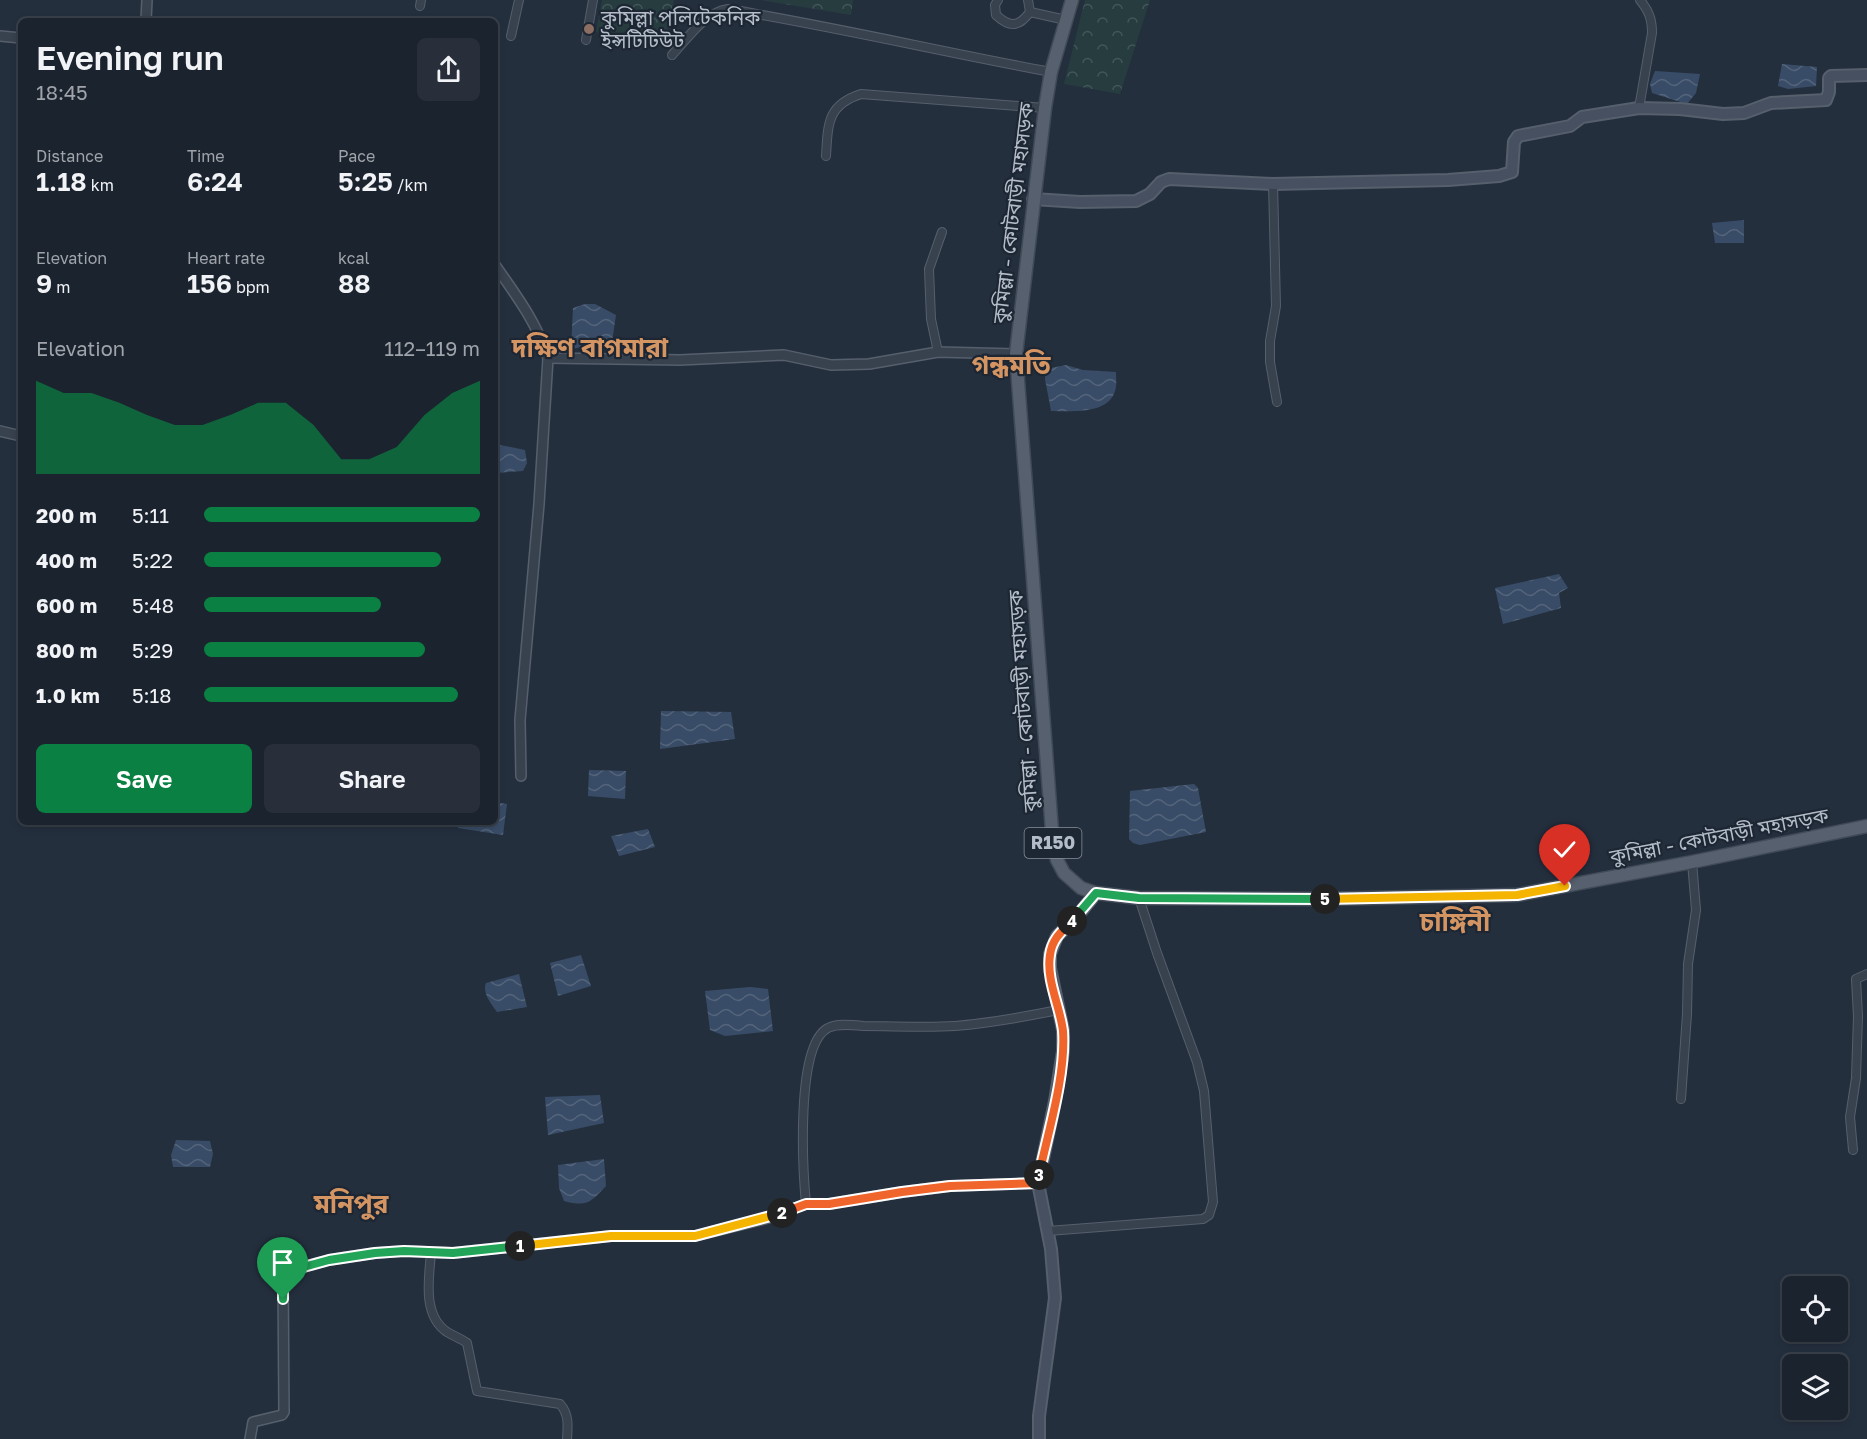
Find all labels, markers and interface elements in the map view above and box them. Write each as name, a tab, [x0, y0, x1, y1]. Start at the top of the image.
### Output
place label: কুমিল্লা পলিটেকনিক ইন্সটিটিউট	[600, 5, 761, 52]
marker: কুমিল্লা পলিটেকনিক ইন্সটিটিউট	[582, 22, 596, 36]
text: Evening run	[36, 38, 224, 77]
button: share	[417, 38, 480, 101]
text: 18:45	[36, 80, 88, 104]
street label: কুমিল্লা - কোটবাড়ী মহাসড়ক	[986, 100, 1039, 326]
text: Distance	[36, 146, 103, 166]
text: Time	[187, 146, 225, 166]
text: Pace	[338, 146, 375, 166]
text: 1.18	[36, 166, 87, 197]
text: 6:24	[187, 166, 243, 197]
text: 5:25	[338, 166, 393, 197]
text: km	[87, 175, 114, 195]
text: /km	[393, 175, 428, 195]
text: Elevation	[36, 248, 107, 268]
text: Heart rate	[187, 248, 265, 268]
text: kcal	[338, 248, 370, 268]
text: 9	[36, 268, 52, 299]
text: 156	[187, 268, 232, 299]
text: 88	[338, 268, 371, 299]
text: m	[52, 277, 70, 297]
text: bpm	[232, 277, 270, 297]
district label: দক্ষিণ বাগমারা	[511, 332, 669, 363]
text: Elevation	[36, 336, 125, 360]
text: 112–119 m	[384, 336, 480, 360]
district label: গন্ধমতি	[971, 349, 1051, 380]
text: 200 m	[36, 503, 97, 527]
text: 5:11	[132, 503, 169, 527]
text: 400 m	[36, 548, 97, 572]
text: 5:22	[132, 548, 173, 572]
street label: কুমিল্লা - কোটবাড়ী মহাসড়ক	[1002, 588, 1043, 814]
text: 600 m	[36, 593, 97, 617]
text: 5:48	[132, 593, 174, 617]
text: 800 m	[36, 638, 97, 662]
text: 5:29	[132, 638, 173, 662]
text: 1.0 km	[36, 683, 100, 707]
text: 5:18	[132, 683, 172, 707]
button: Save	[36, 744, 252, 813]
button: Share	[264, 744, 480, 813]
street label: কুমিল্লা - কোটবাড়ী মহাসড়ক	[1606, 802, 1831, 869]
pin	[1539, 824, 1590, 886]
road number: R150	[1024, 828, 1082, 858]
icon: check	[1548, 833, 1581, 866]
pin: 5	[1310, 884, 1340, 914]
text: 5	[1320, 889, 1330, 909]
pin: 4	[1057, 906, 1087, 936]
district label: চাঙ্গিনী	[1419, 906, 1491, 937]
text: 4	[1067, 911, 1077, 931]
pin: 3	[1024, 1160, 1054, 1190]
text: 3	[1034, 1165, 1044, 1185]
district label: মনিপুর	[313, 1188, 389, 1221]
pin: 2	[767, 1198, 797, 1228]
text: 2	[777, 1203, 787, 1223]
pin: 1	[505, 1231, 535, 1261]
text: 1	[516, 1236, 524, 1256]
pin	[257, 1237, 308, 1299]
icon: arrive	[266, 1246, 299, 1279]
map controls	[1782, 1276, 1848, 1420]
button: locate	[1782, 1276, 1848, 1342]
button: layers	[1782, 1354, 1848, 1420]

